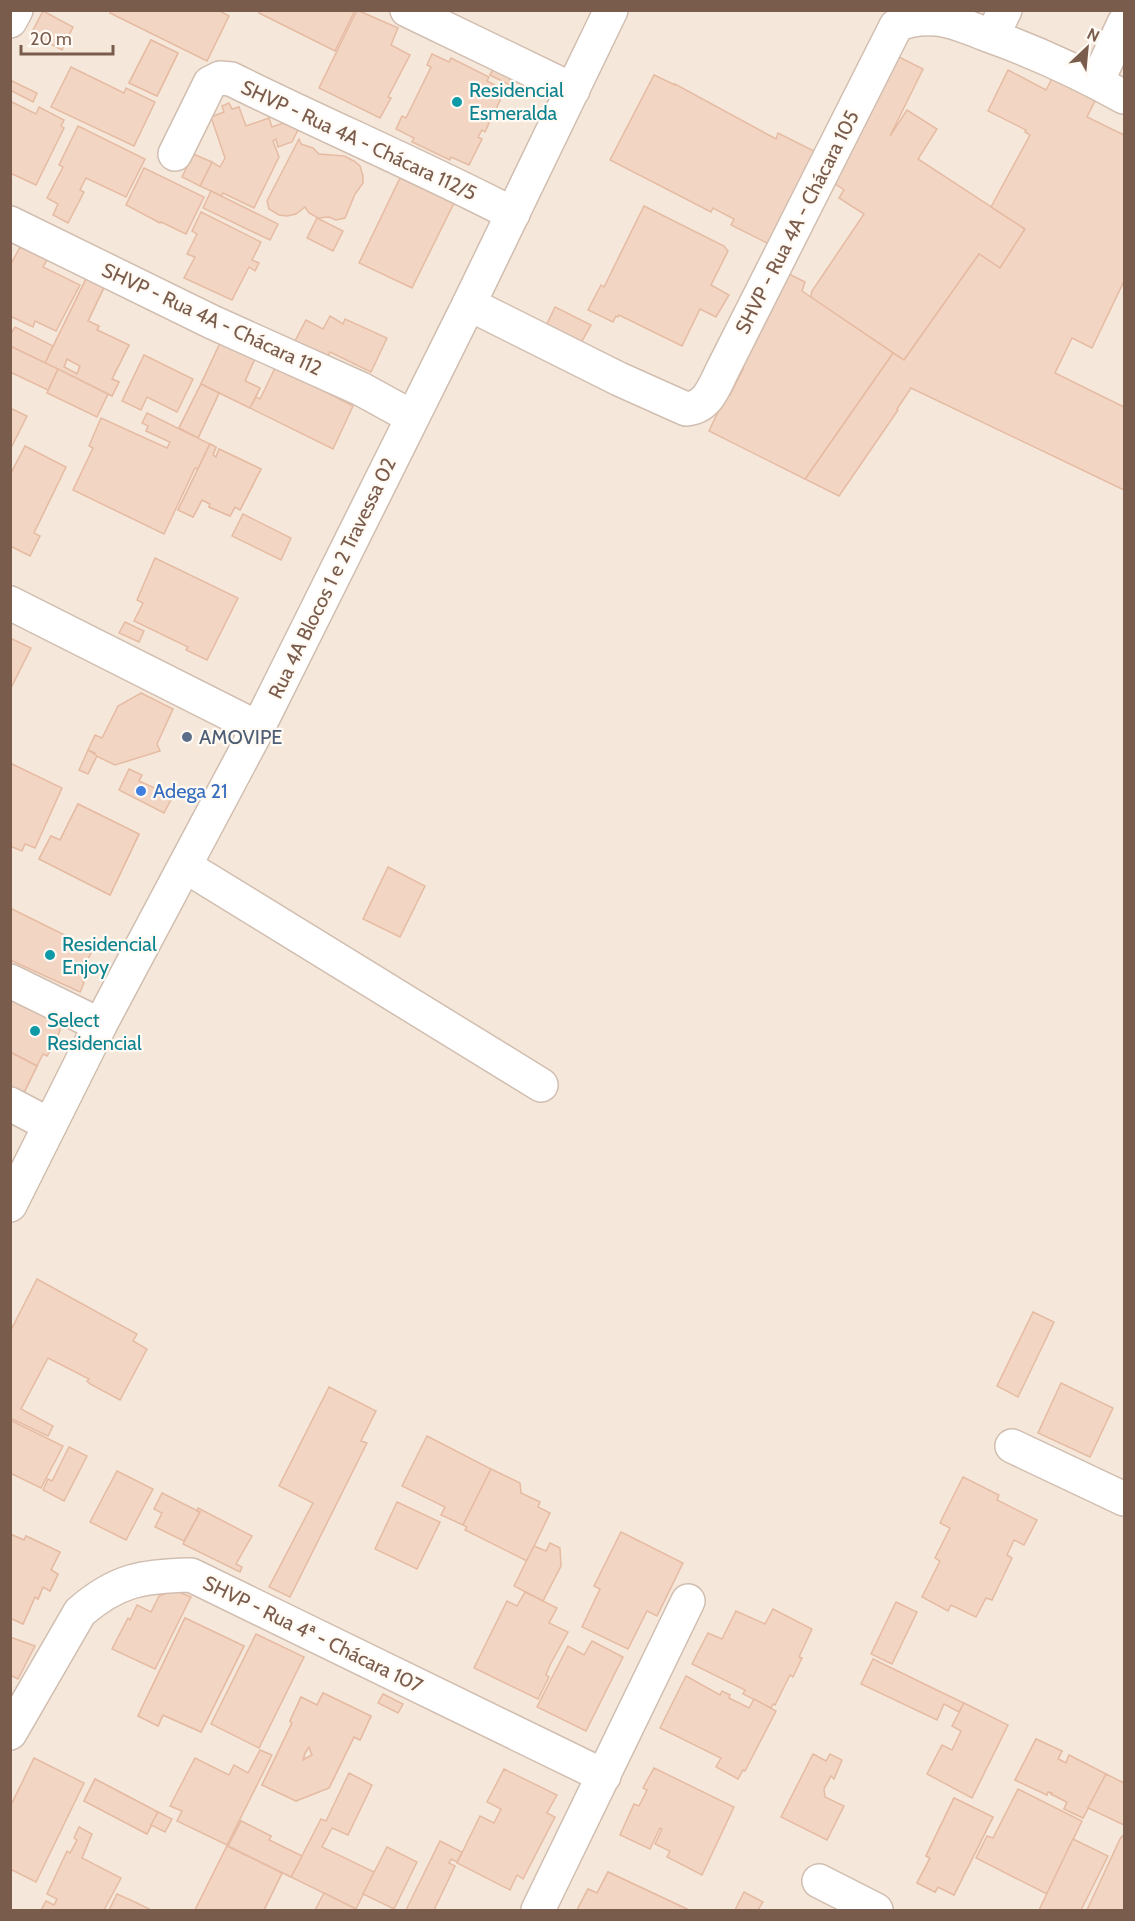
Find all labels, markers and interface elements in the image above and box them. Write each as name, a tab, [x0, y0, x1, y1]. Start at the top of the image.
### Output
scale bar	[21, 18, 112, 56]
north arrow	[1057, 18, 1117, 78]
text: N	[1084, 24, 1103, 46]
text: 20 m	[30, 28, 72, 50]
street label: SHVP - Rua 4A - Chácara 112/5	[237, 75, 481, 205]
place label: Residencial Esmeralda	[469, 78, 564, 125]
marker: Residencial Esmeralda	[450, 95, 464, 109]
street label: SHVP - Rua 4A - Chácara 105	[730, 106, 864, 338]
street label: SHVP - Rua 4A - Chácara 112	[98, 257, 326, 381]
street label: Rua 4A Blocos 1 e 2 Travessa 02	[263, 454, 401, 702]
place label: AMOVIPE	[199, 725, 282, 749]
marker: AMOVIPE	[180, 730, 194, 744]
place label: Adega 21	[153, 779, 228, 803]
marker: Adega 21	[134, 784, 148, 798]
place label: Residencial Enjoy	[62, 932, 157, 979]
marker: Residencial Enjoy	[43, 948, 57, 962]
place label: Select Residencial	[47, 1008, 142, 1055]
marker: Select Residencial	[28, 1024, 42, 1038]
street label: SHVP - Rua 4ª - Chácara 107	[199, 1570, 427, 1698]

